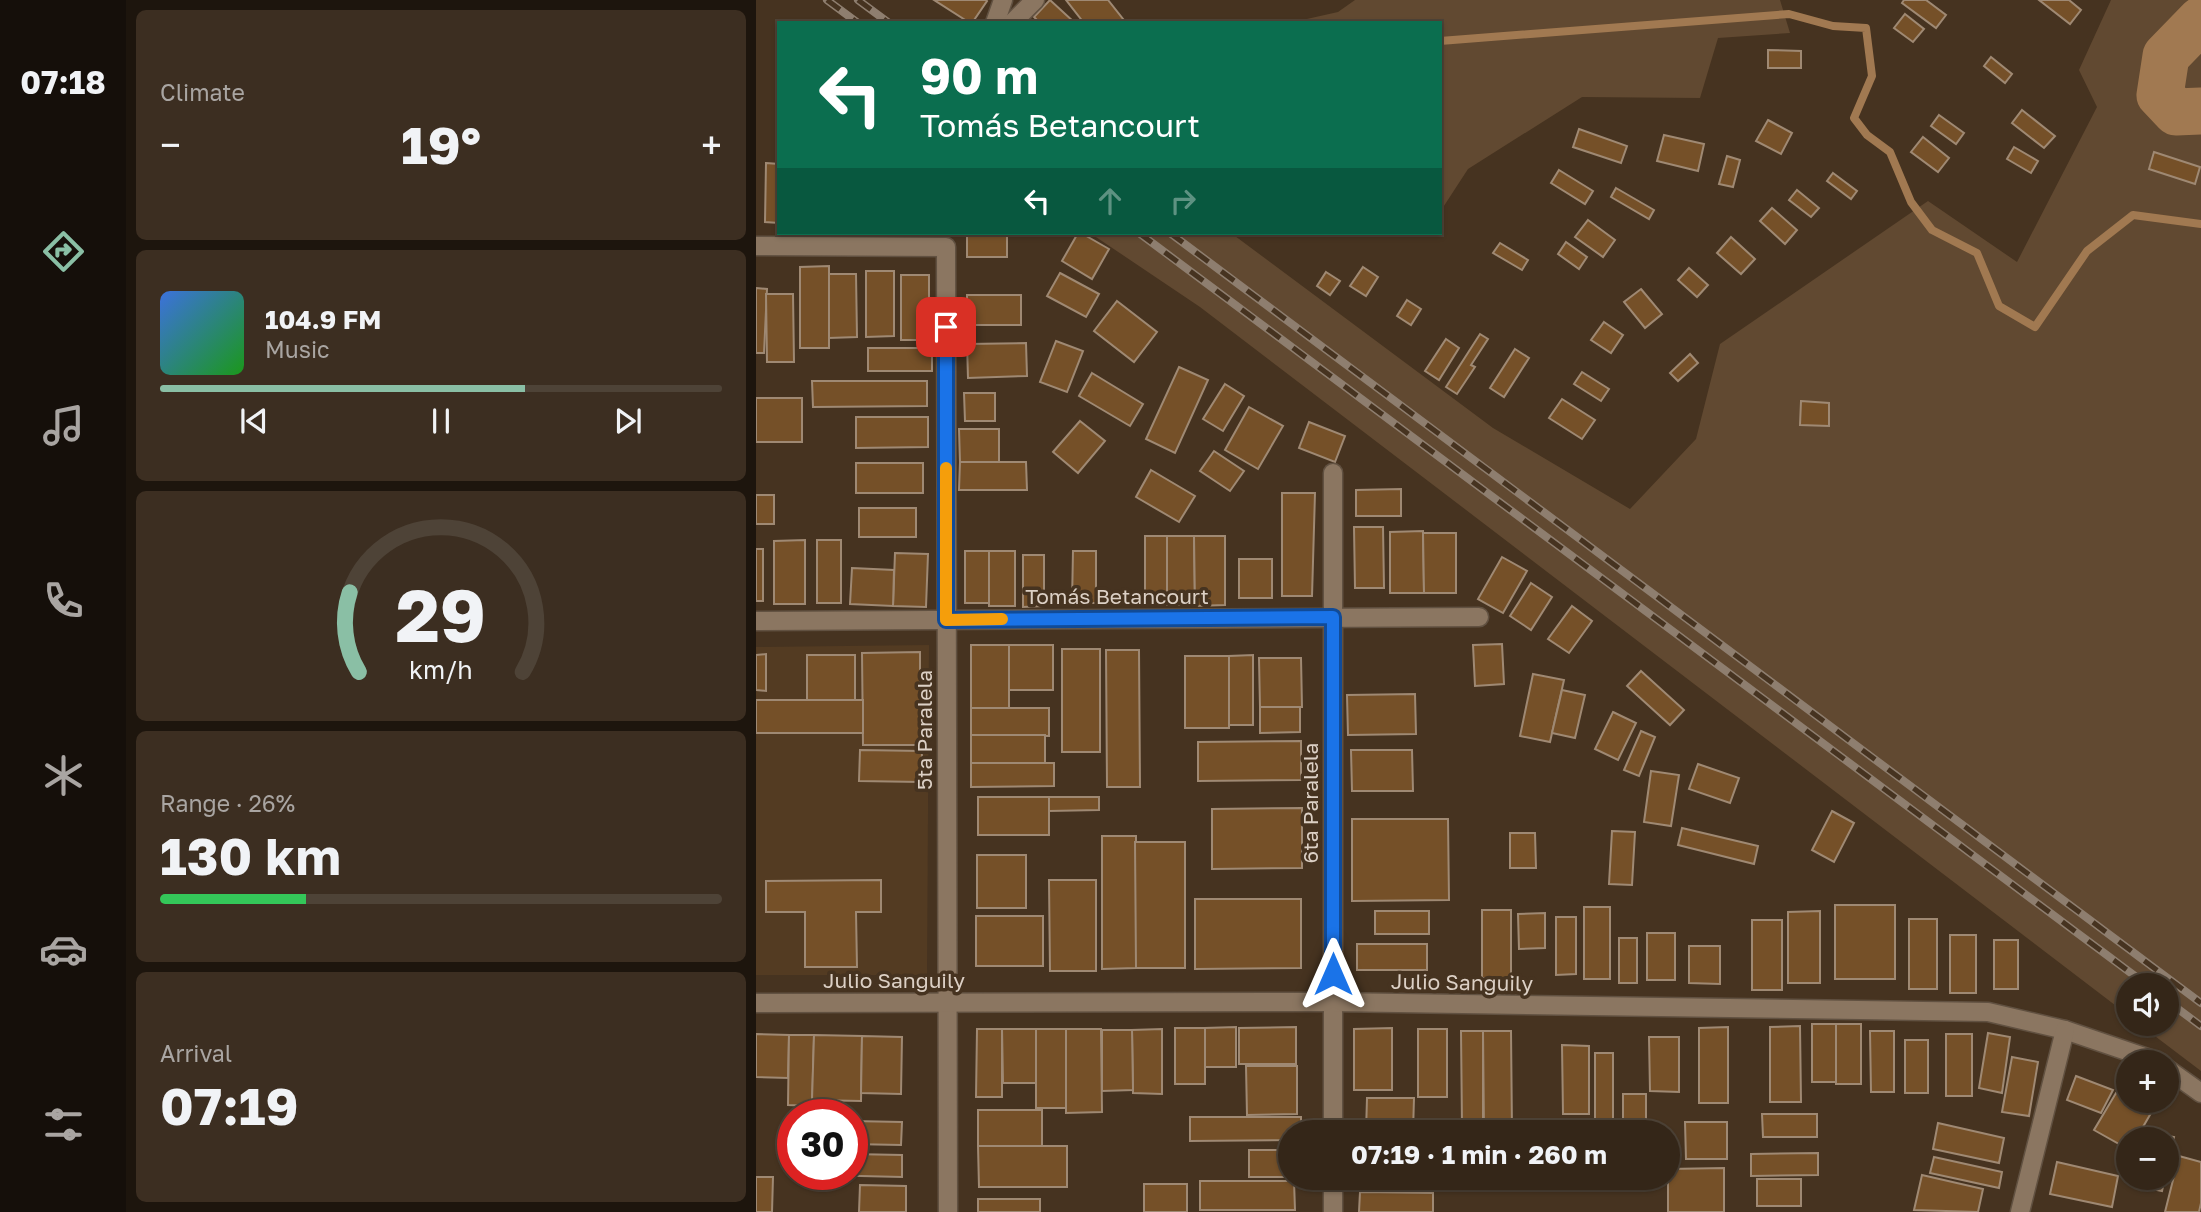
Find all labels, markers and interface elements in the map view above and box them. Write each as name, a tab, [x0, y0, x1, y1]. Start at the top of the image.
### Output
text: 90 m	[920, 46, 1038, 105]
icon: left	[805, 49, 896, 140]
text: 07:18	[20, 63, 106, 101]
text: Climate	[160, 78, 245, 106]
text: Tomás Betancourt	[920, 106, 1200, 144]
text: 19°	[401, 113, 481, 175]
text: −	[160, 122, 181, 167]
text: +	[701, 122, 722, 167]
icon: left	[1018, 182, 1056, 220]
icon: ahead	[1091, 182, 1129, 220]
icon: right	[1164, 182, 1202, 220]
icon: directions	[39, 227, 88, 276]
pin	[916, 297, 976, 357]
text: 104.9 FM	[265, 304, 381, 335]
icon: arrive	[927, 308, 965, 346]
text: Music	[265, 335, 330, 363]
icon: music	[39, 401, 88, 450]
icon: previous	[235, 402, 273, 440]
icon: pause	[422, 402, 460, 440]
icon: next	[609, 402, 647, 440]
text: 29	[396, 571, 486, 658]
icon: phone	[39, 576, 88, 625]
street label: Tomás Betancourt	[1025, 583, 1209, 609]
text: km/h	[409, 654, 473, 685]
street label: 5ta Paralela	[911, 670, 937, 790]
street label: 6ta Paralela	[1297, 743, 1323, 863]
icon: climate	[39, 751, 88, 800]
text: Range · 26%	[160, 789, 295, 817]
text: 130 km	[160, 824, 341, 886]
icon: car	[39, 925, 88, 974]
position arrow	[1296, 937, 1370, 1011]
street label: Julio Sanguily	[823, 967, 965, 993]
street label: Julio Sanguily	[1391, 968, 1533, 996]
map controls	[2116, 973, 2179, 1190]
button: sound	[2116, 973, 2179, 1036]
text: Arrival	[160, 1039, 232, 1067]
button: +	[2116, 1050, 2179, 1113]
text: 07:19	[160, 1074, 299, 1136]
speed limit sign: 30	[777, 1099, 868, 1190]
icon: filters	[39, 1100, 88, 1149]
button: −	[2116, 1127, 2179, 1190]
text: 07:19 · 1 min · 260 m	[1351, 1139, 1607, 1170]

